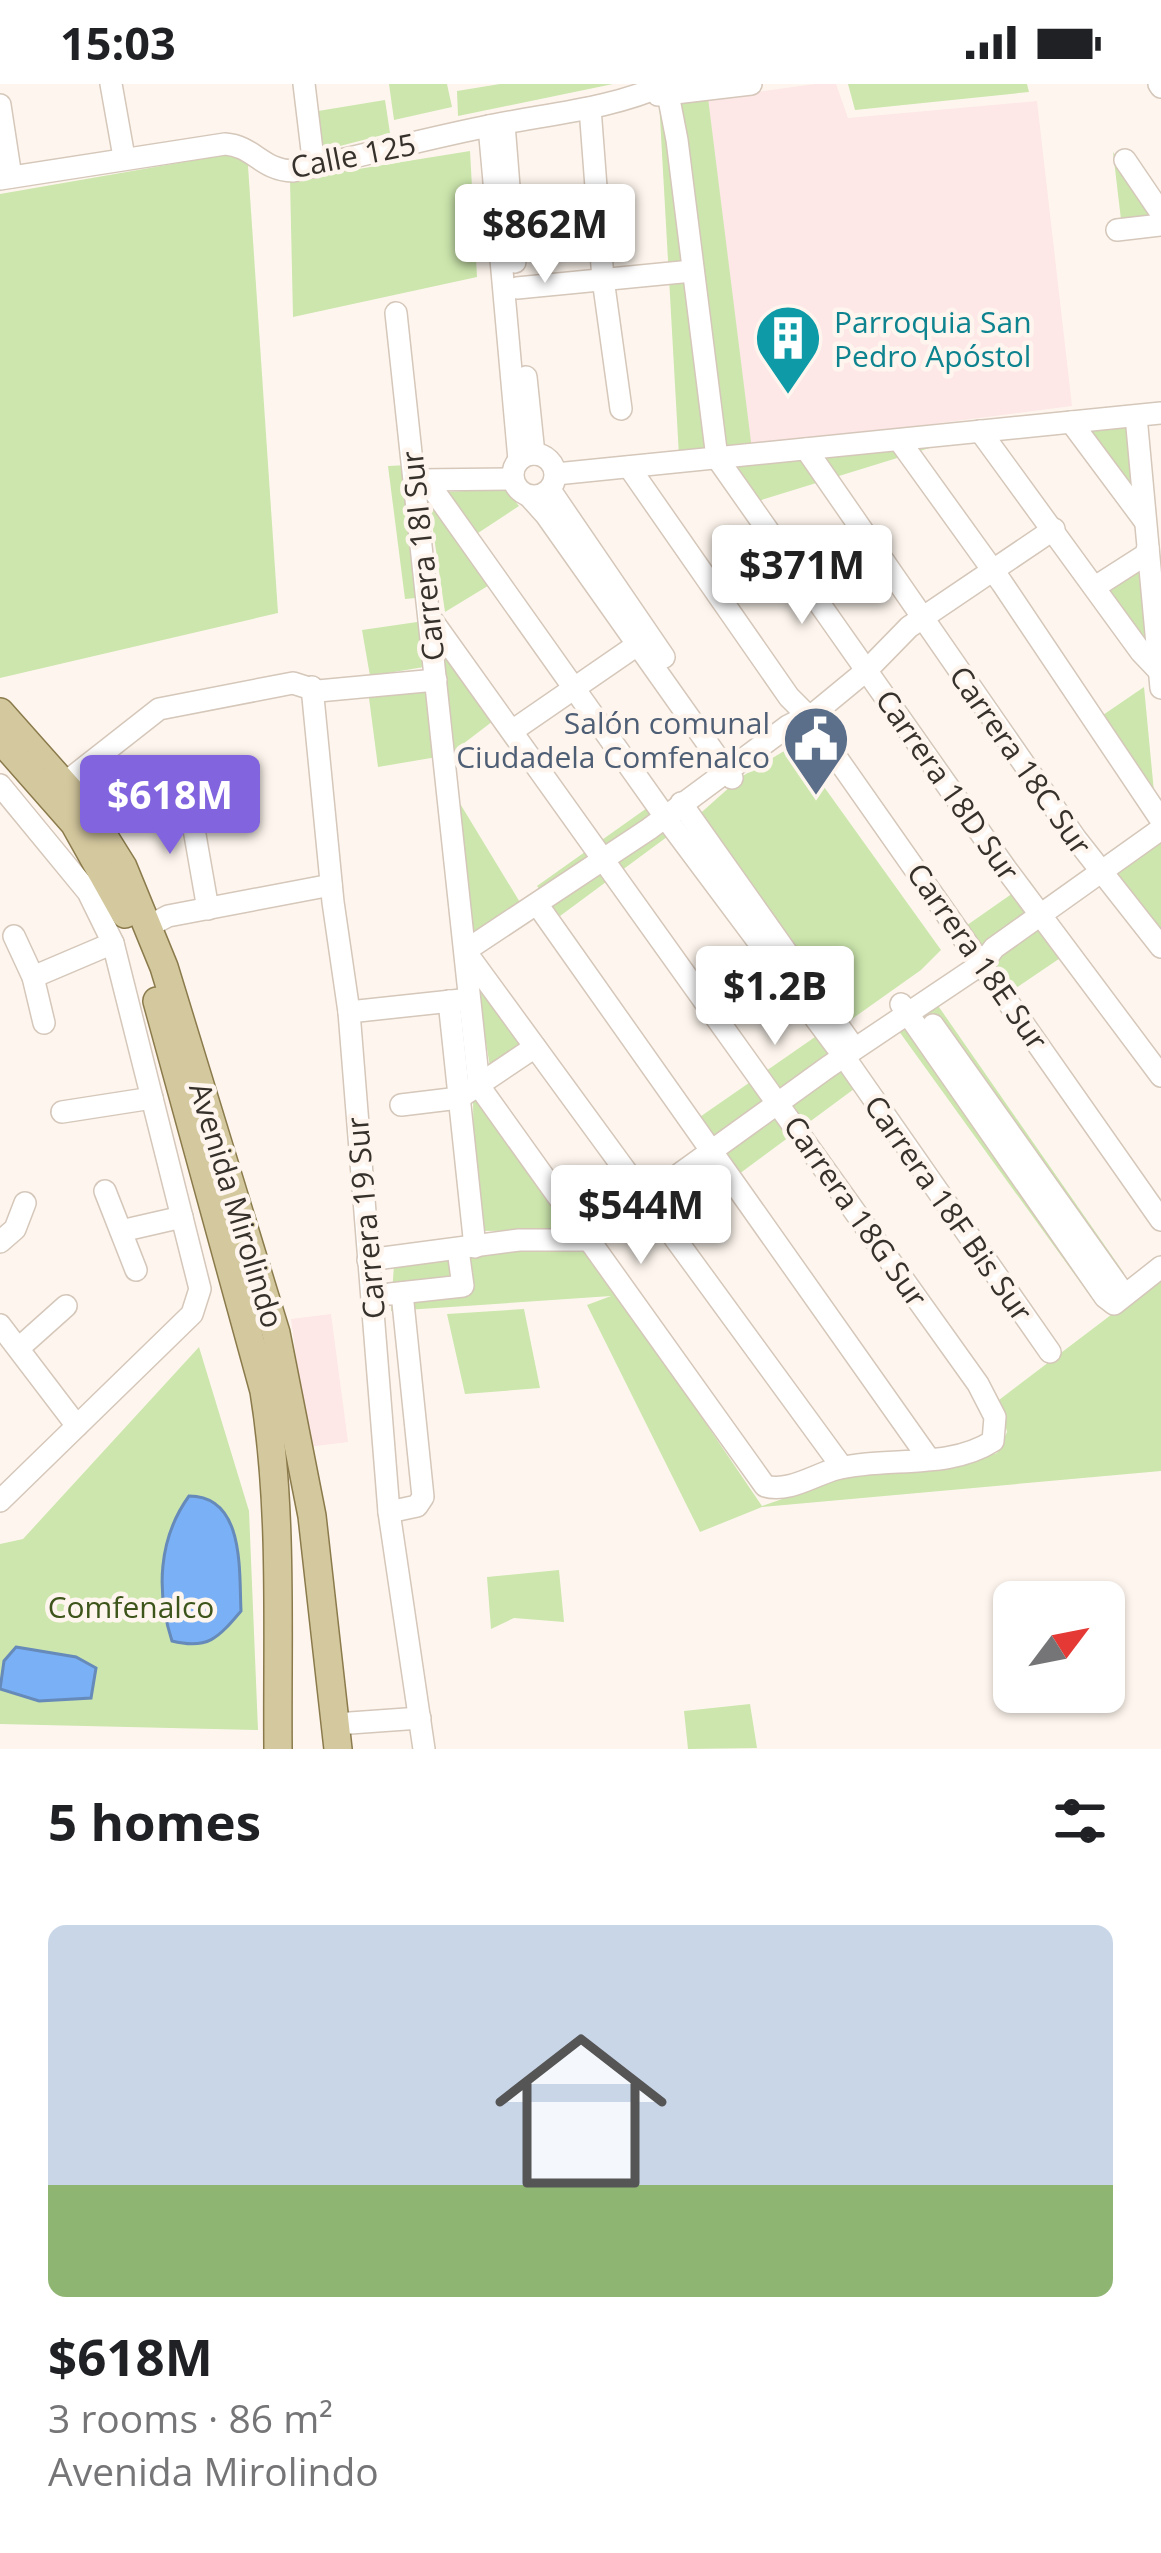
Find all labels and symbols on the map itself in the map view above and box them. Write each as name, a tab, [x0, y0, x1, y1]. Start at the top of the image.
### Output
street label: Calle 125	[287, 123, 419, 187]
pin: $862M	[461, 184, 629, 286]
place label: Parroquia San Pedro Apóstol	[834, 301, 1032, 376]
building icon: Parroquia San Pedro Apóstol	[753, 303, 823, 397]
street label: Carrera 18I Sur	[391, 449, 453, 663]
pin: $371M	[718, 525, 886, 627]
street label: Carrera 18C Sur	[941, 657, 1101, 863]
street label: Carrera 18D Sur	[867, 681, 1029, 889]
place label: Salón comunal Ciudadela Comfenalco	[456, 702, 770, 777]
public building icon: Salón comunal Ciudadela Comfenalco	[781, 704, 851, 798]
pin: $618M	[86, 755, 254, 857]
street label: Carrera 18E Sur	[898, 854, 1058, 1058]
pin: $1.2B	[691, 946, 859, 1048]
street label: Avenida Mirolindo	[180, 1077, 294, 1333]
street label: Carrera 18F Bis Sur	[856, 1087, 1042, 1329]
street label: Carrera 18G Sur	[775, 1107, 937, 1315]
street label: Carrera 19 Sur	[336, 1115, 394, 1321]
pin: $544M	[557, 1165, 725, 1267]
north arrow	[993, 1581, 1125, 1713]
park label: Comfenalco	[48, 1586, 214, 1627]

